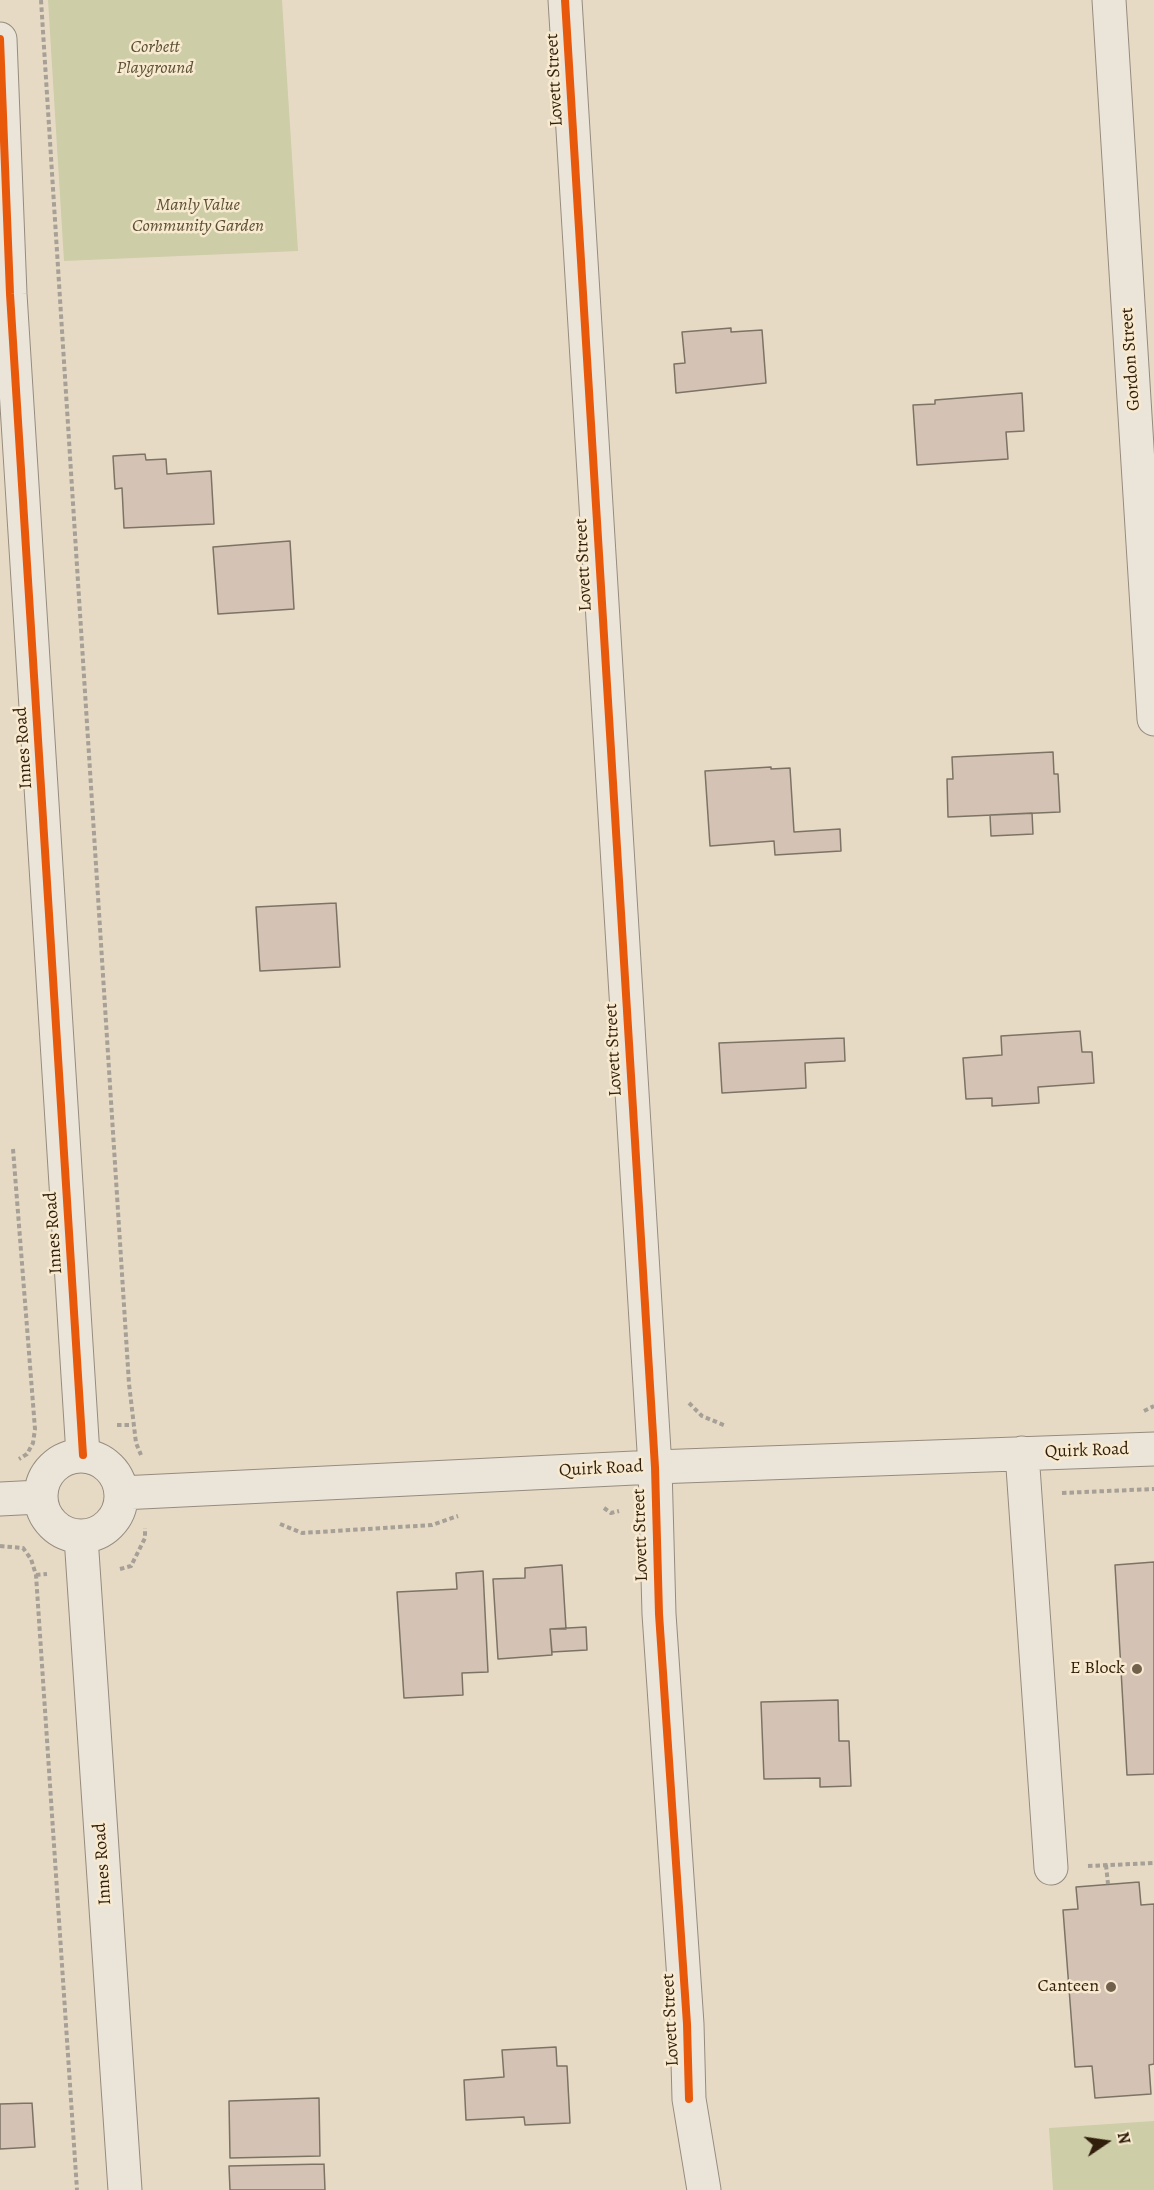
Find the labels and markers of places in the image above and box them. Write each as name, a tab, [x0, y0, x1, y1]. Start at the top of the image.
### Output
place label: E Block	[1070, 1658, 1125, 1680]
marker: E Block	[1130, 1662, 1144, 1676]
place label: Canteen	[1038, 1976, 1099, 1998]
marker: Canteen	[1104, 1980, 1118, 1994]

